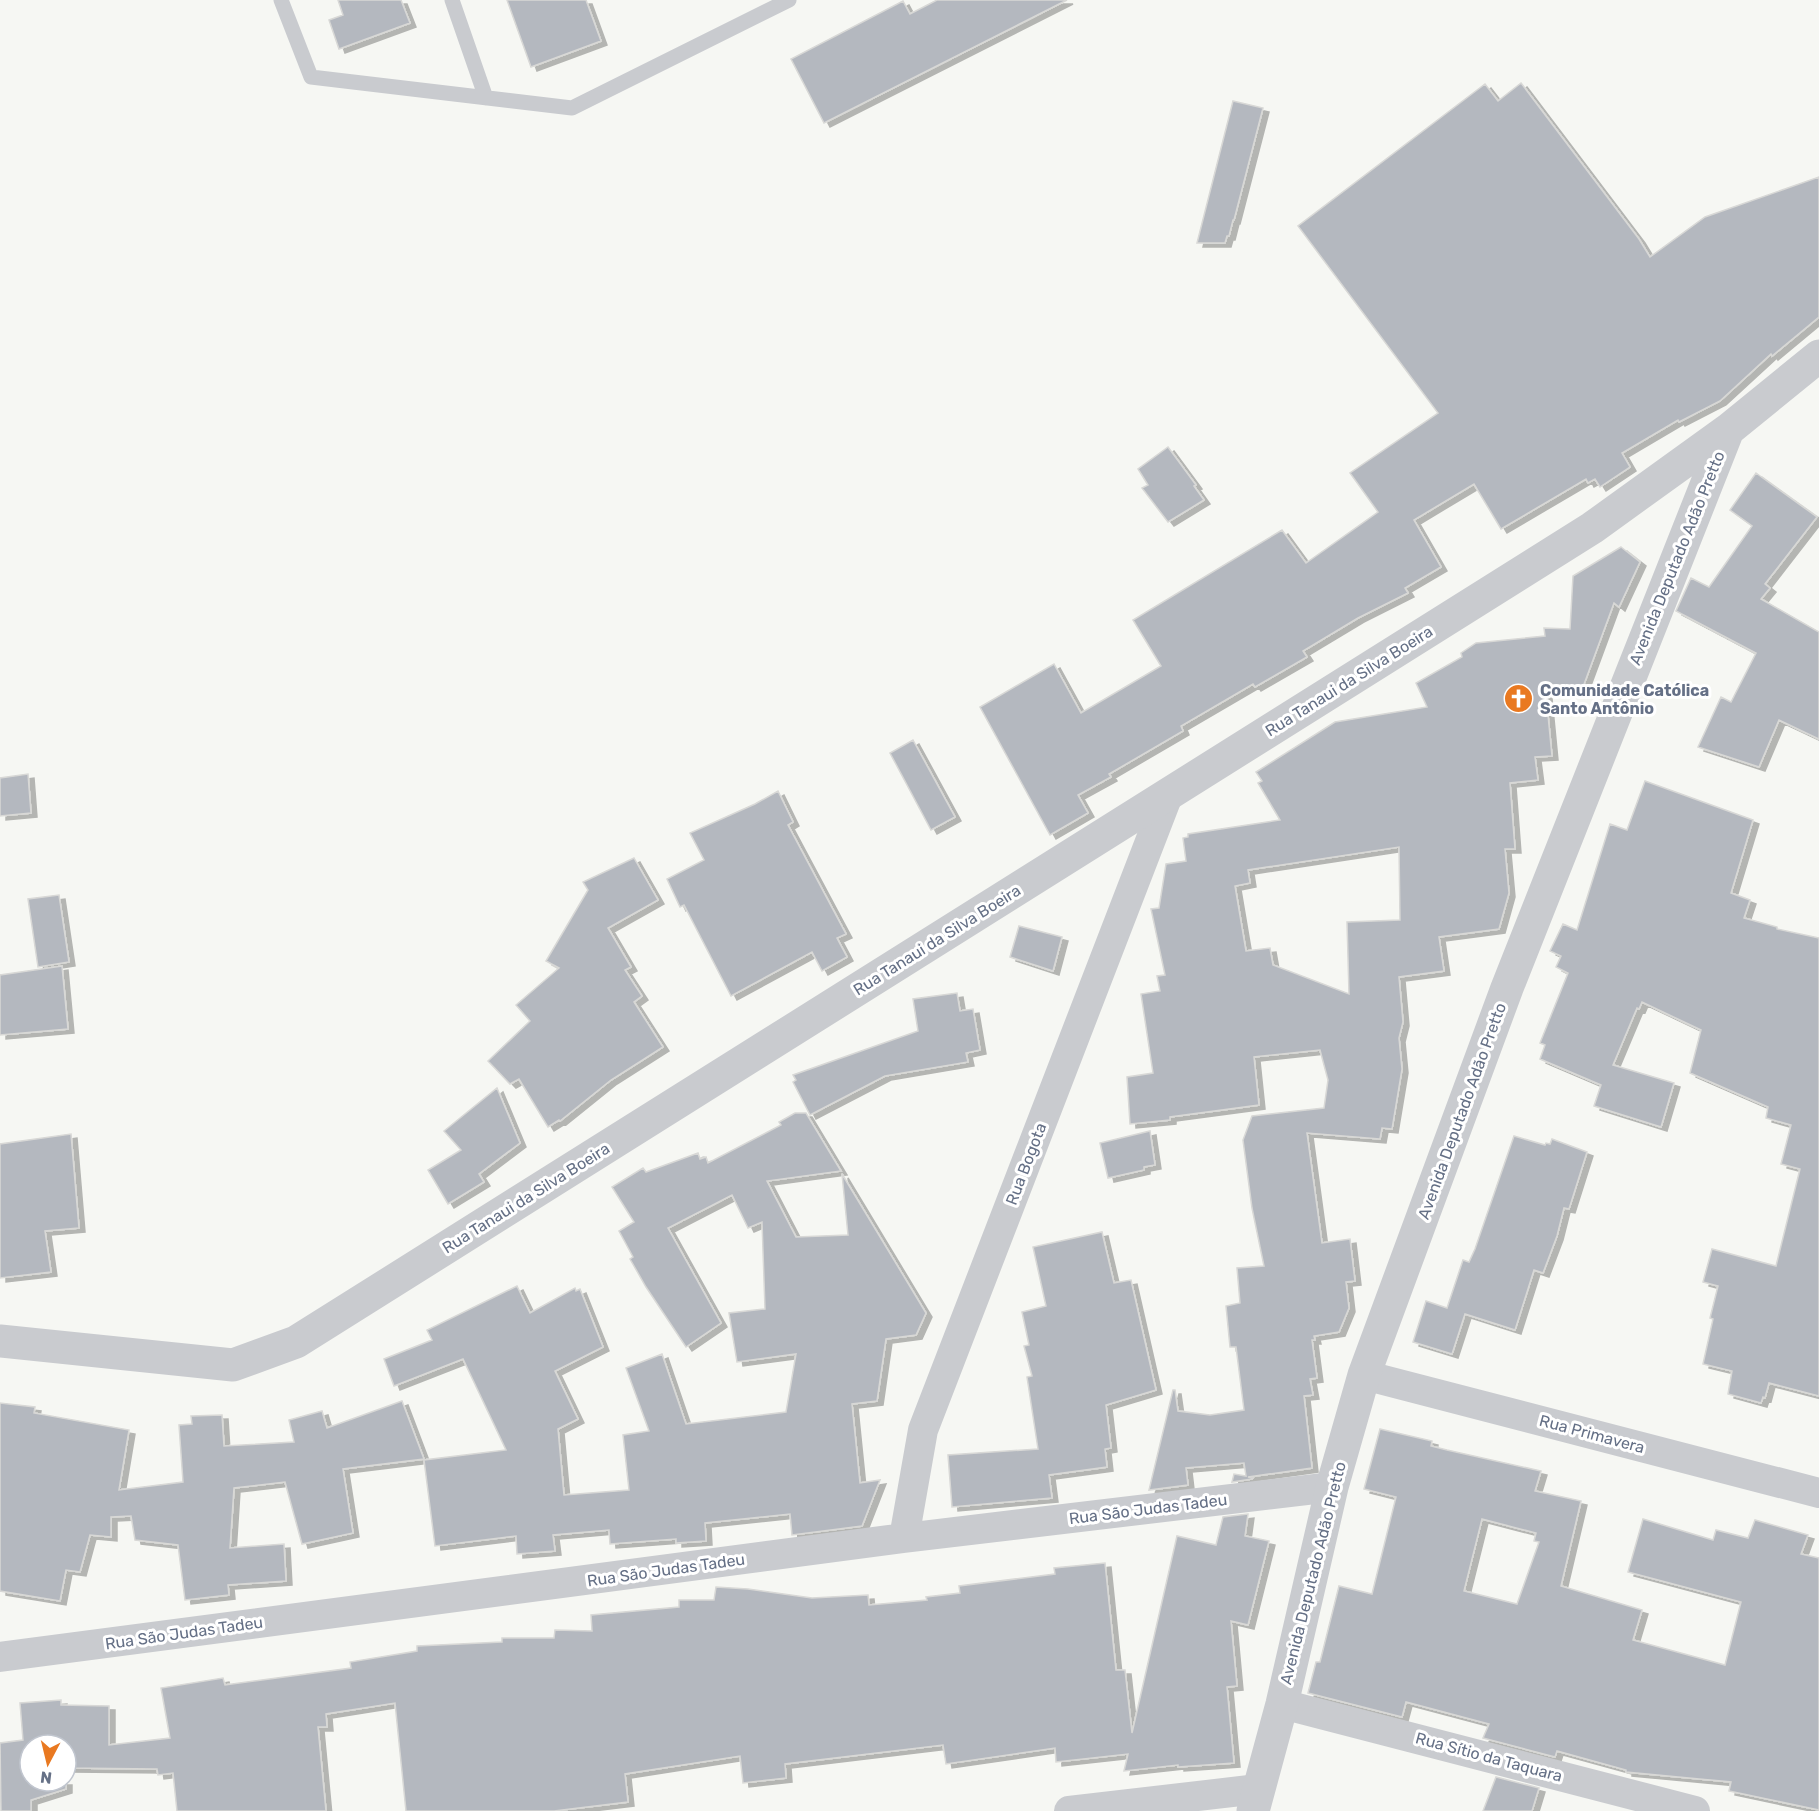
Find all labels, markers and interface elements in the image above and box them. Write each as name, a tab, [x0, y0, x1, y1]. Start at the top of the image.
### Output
street label: Avenida Deputado Adão Pretto	[1625, 448, 1729, 668]
street label: Rua Tanaui da Silva Boeira	[1262, 622, 1436, 740]
place label: Comunidade Católica Santo Antônio	[1540, 681, 1709, 718]
church icon: Comunidade Católica Santo Antônio	[1503, 683, 1535, 715]
street label: Rua Tanaui da Silva Boeira	[850, 881, 1024, 999]
street label: Avenida Deputado Adão Pretto	[1414, 1000, 1510, 1222]
street label: Rua Bogota	[1002, 1120, 1050, 1208]
street label: Rua Tanaui da Silva Boeira	[439, 1139, 613, 1257]
street label: Rua Primavera	[1537, 1411, 1647, 1457]
street label: Avenida Deputado Adão Pretto	[1276, 1460, 1350, 1686]
street label: Rua São Judas Tadeu	[1068, 1490, 1228, 1528]
street label: Rua São Judas Tadeu	[586, 1550, 746, 1590]
street label: Rua São Judas Tadeu	[104, 1613, 264, 1653]
street label: Rua Sítio da Taquara	[1414, 1728, 1564, 1786]
north arrow	[18, 1733, 78, 1793]
text: N	[39, 1767, 53, 1788]

